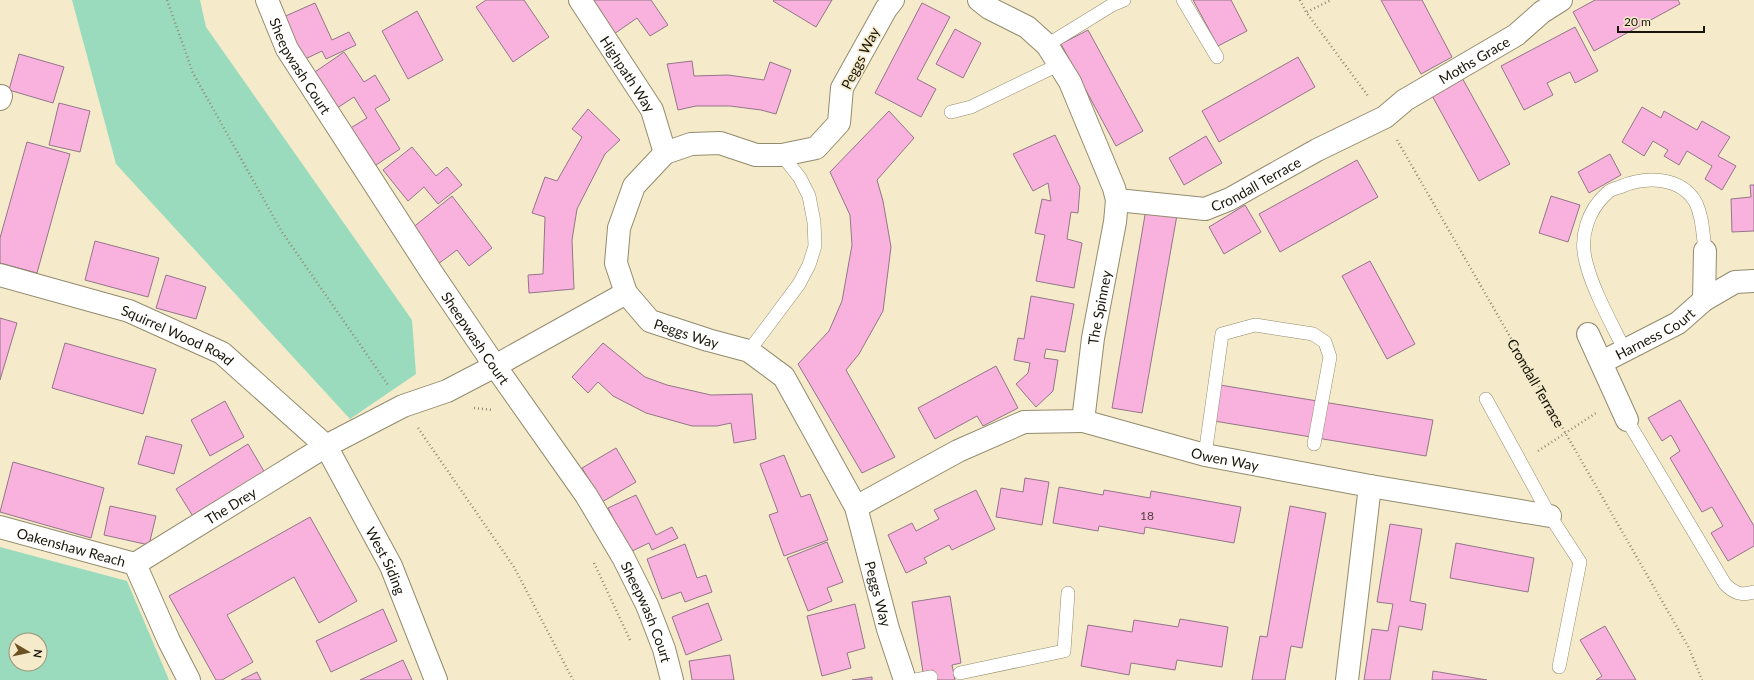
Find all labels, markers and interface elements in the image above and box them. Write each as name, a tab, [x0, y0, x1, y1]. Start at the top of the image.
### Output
scale bar	[1618, 8, 1704, 34]
text: 20 m	[1624, 14, 1651, 29]
street label: Sheepwash Court	[267, 15, 335, 117]
street label: Peggs Way	[837, 24, 883, 92]
street label: Highpath Way	[597, 32, 660, 116]
street label: Moths Grace	[1436, 32, 1512, 87]
street label: Crondall Terrace	[1208, 153, 1303, 214]
street label: The Spinney	[1084, 268, 1114, 346]
street label: Sheepwash Court	[438, 288, 514, 387]
street label: Squirrel Wood Road	[120, 301, 238, 368]
street label: Harness Court	[1612, 304, 1698, 362]
street label: Peggs Way	[652, 314, 722, 351]
street label: Crondall Terrace	[1504, 335, 1569, 430]
street label: Owen Way	[1189, 443, 1261, 474]
street label: The Drey	[202, 483, 260, 527]
house number: 18	[1140, 508, 1154, 523]
street label: Oakenshaw Reach	[15, 524, 128, 570]
street label: West Siding	[363, 524, 410, 597]
street label: Sheepwash Court	[618, 558, 676, 664]
street label: Peggs Way	[862, 559, 896, 629]
north arrow	[8, 632, 48, 672]
text: N	[31, 648, 45, 659]

